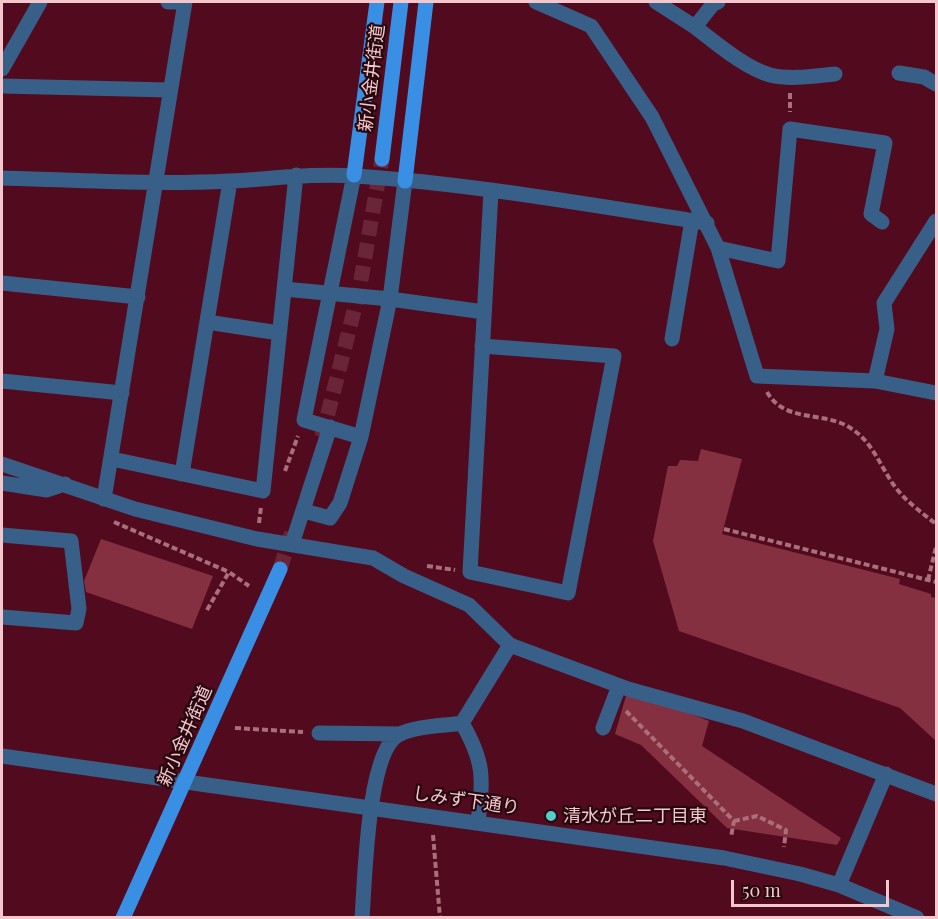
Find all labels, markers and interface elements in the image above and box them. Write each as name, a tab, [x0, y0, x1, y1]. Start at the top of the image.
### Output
street label: 新小金井街道	[355, 23, 389, 133]
street label: 新小金井街道	[153, 682, 217, 790]
street label: しみず下通り	[411, 783, 521, 819]
place label: 清水が丘二丁目東	[563, 805, 707, 827]
marker: 清水が丘二丁目東	[544, 809, 558, 823]
scale bar	[734, 868, 892, 906]
text: 50 m	[742, 878, 781, 902]

